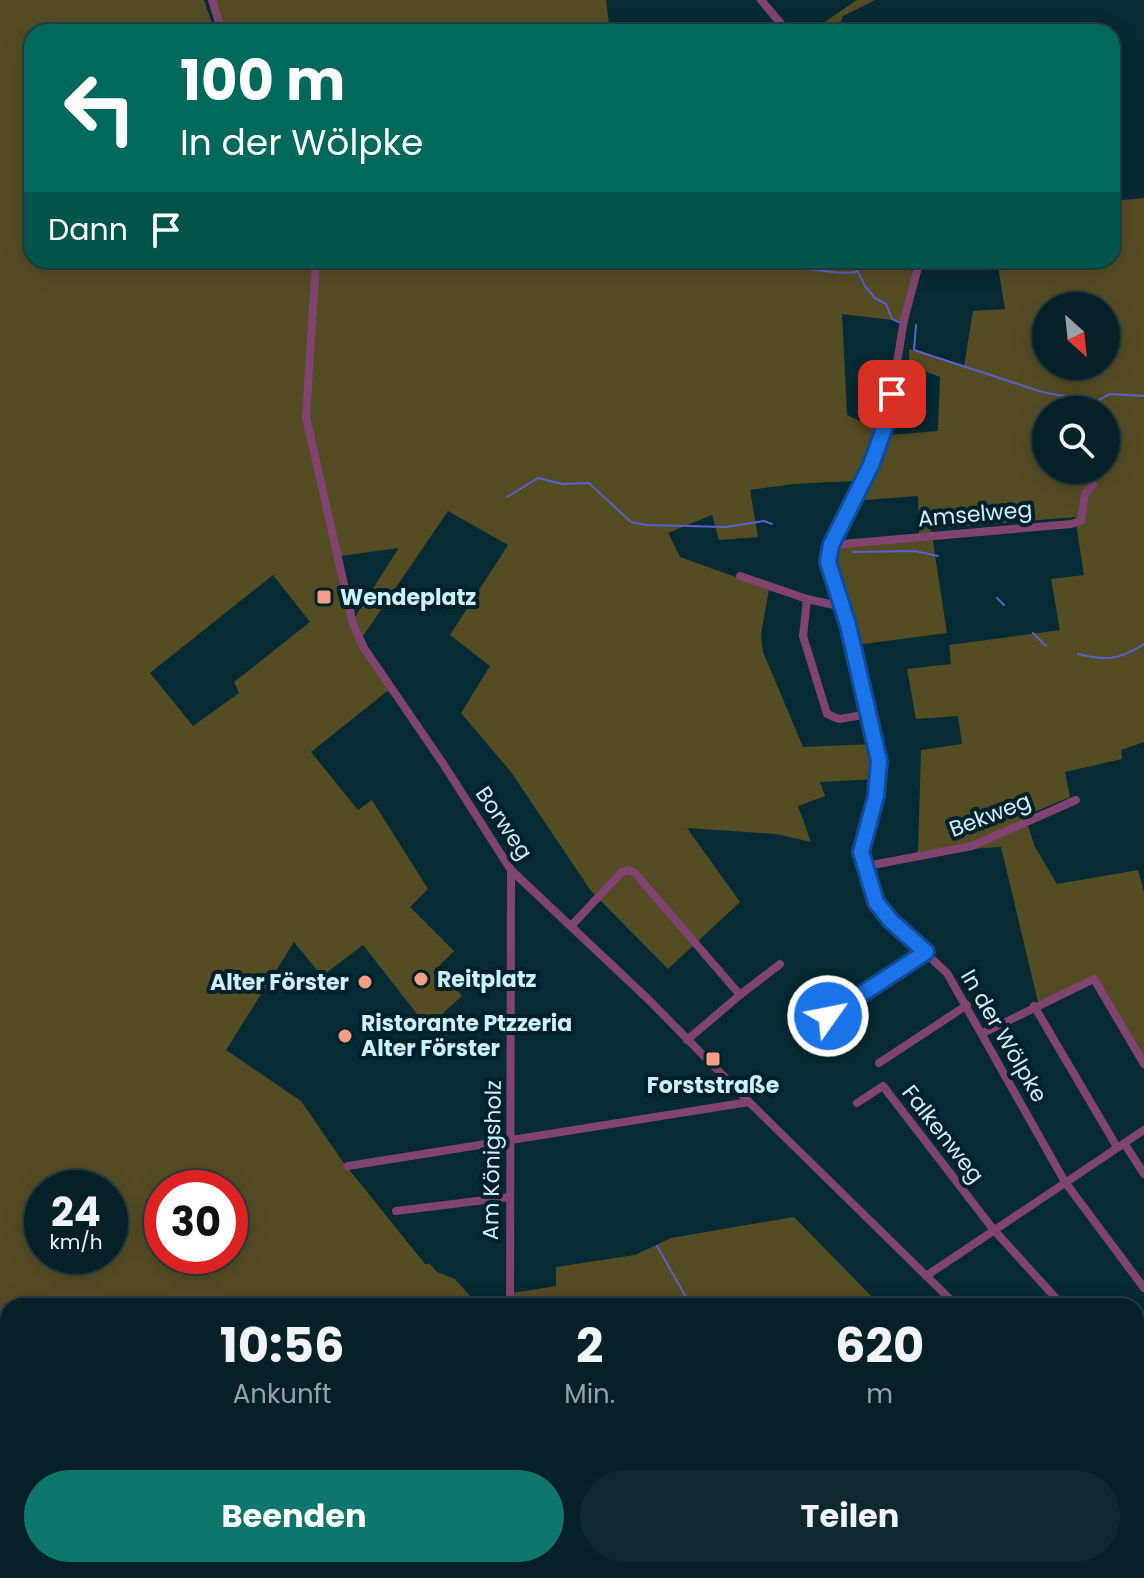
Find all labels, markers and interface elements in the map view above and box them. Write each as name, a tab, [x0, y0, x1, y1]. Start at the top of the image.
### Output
text: 100 m	[180, 41, 345, 120]
icon: left	[48, 56, 152, 160]
text: In der Wölpke	[180, 117, 423, 168]
text: Dann	[48, 208, 128, 251]
icon: arrive	[144, 208, 188, 252]
north arrow	[1032, 292, 1120, 380]
map controls	[1032, 292, 1120, 484]
pin	[858, 360, 926, 428]
icon: arrive	[870, 372, 914, 416]
button: search	[1032, 396, 1120, 484]
street label: Amselweg	[917, 494, 1033, 534]
place label: Wendeplatz	[340, 582, 476, 613]
marker: Wendeplatz	[315, 588, 333, 606]
street label: Borweg	[468, 780, 540, 866]
street label: Bekweg	[945, 785, 1035, 845]
place label: Reitplatz	[437, 964, 537, 995]
street label: In der Wölpke	[953, 964, 1055, 1108]
place label: Alter Förster	[210, 967, 349, 998]
marker: Reitplatz	[412, 970, 430, 988]
marker: Alter Förster	[356, 973, 374, 991]
position arrow	[786, 974, 870, 1058]
place label: Ristorante Ptzzeria Alter Förster	[361, 1008, 572, 1064]
marker: Ristorante Ptzzeria Alter Förster	[336, 1027, 354, 1045]
marker: Forststraße	[704, 1050, 722, 1068]
place label: Forststraße	[647, 1070, 779, 1101]
street label: Falkenweg	[895, 1078, 991, 1190]
street label: Am Königsholz	[475, 1080, 509, 1240]
speed limit sign: 30	[144, 1170, 248, 1274]
text: 24	[51, 1184, 101, 1240]
text: km/h	[49, 1228, 103, 1256]
text: 10:56	[220, 1312, 345, 1379]
text: 2	[576, 1312, 603, 1379]
text: 620	[835, 1312, 924, 1379]
text: Ankunft	[233, 1376, 332, 1412]
text: Min.	[564, 1376, 615, 1412]
text: m	[866, 1376, 893, 1412]
button: Beenden	[24, 1470, 564, 1562]
button: Teilen	[580, 1470, 1120, 1562]

